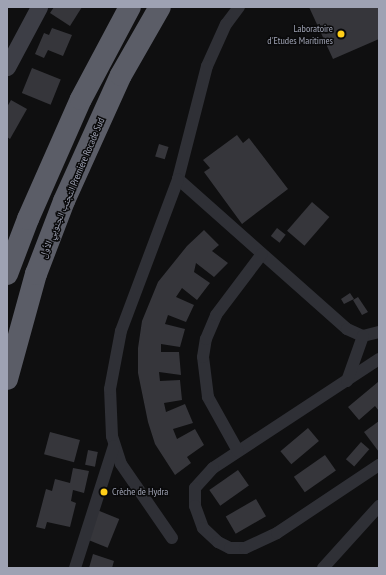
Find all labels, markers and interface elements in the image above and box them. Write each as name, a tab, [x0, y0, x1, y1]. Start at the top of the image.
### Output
place label: Laboratoire d'Etudes Maritimes	[267, 22, 333, 46]
marker: Laboratoire d'Etudes Maritimes	[336, 29, 346, 39]
street label: التجنب الجنوبي الأول Première Rocade Sud	[37, 116, 107, 260]
place label: Crèche de Hydra	[112, 486, 168, 498]
marker: Crèche de Hydra	[99, 487, 109, 497]

